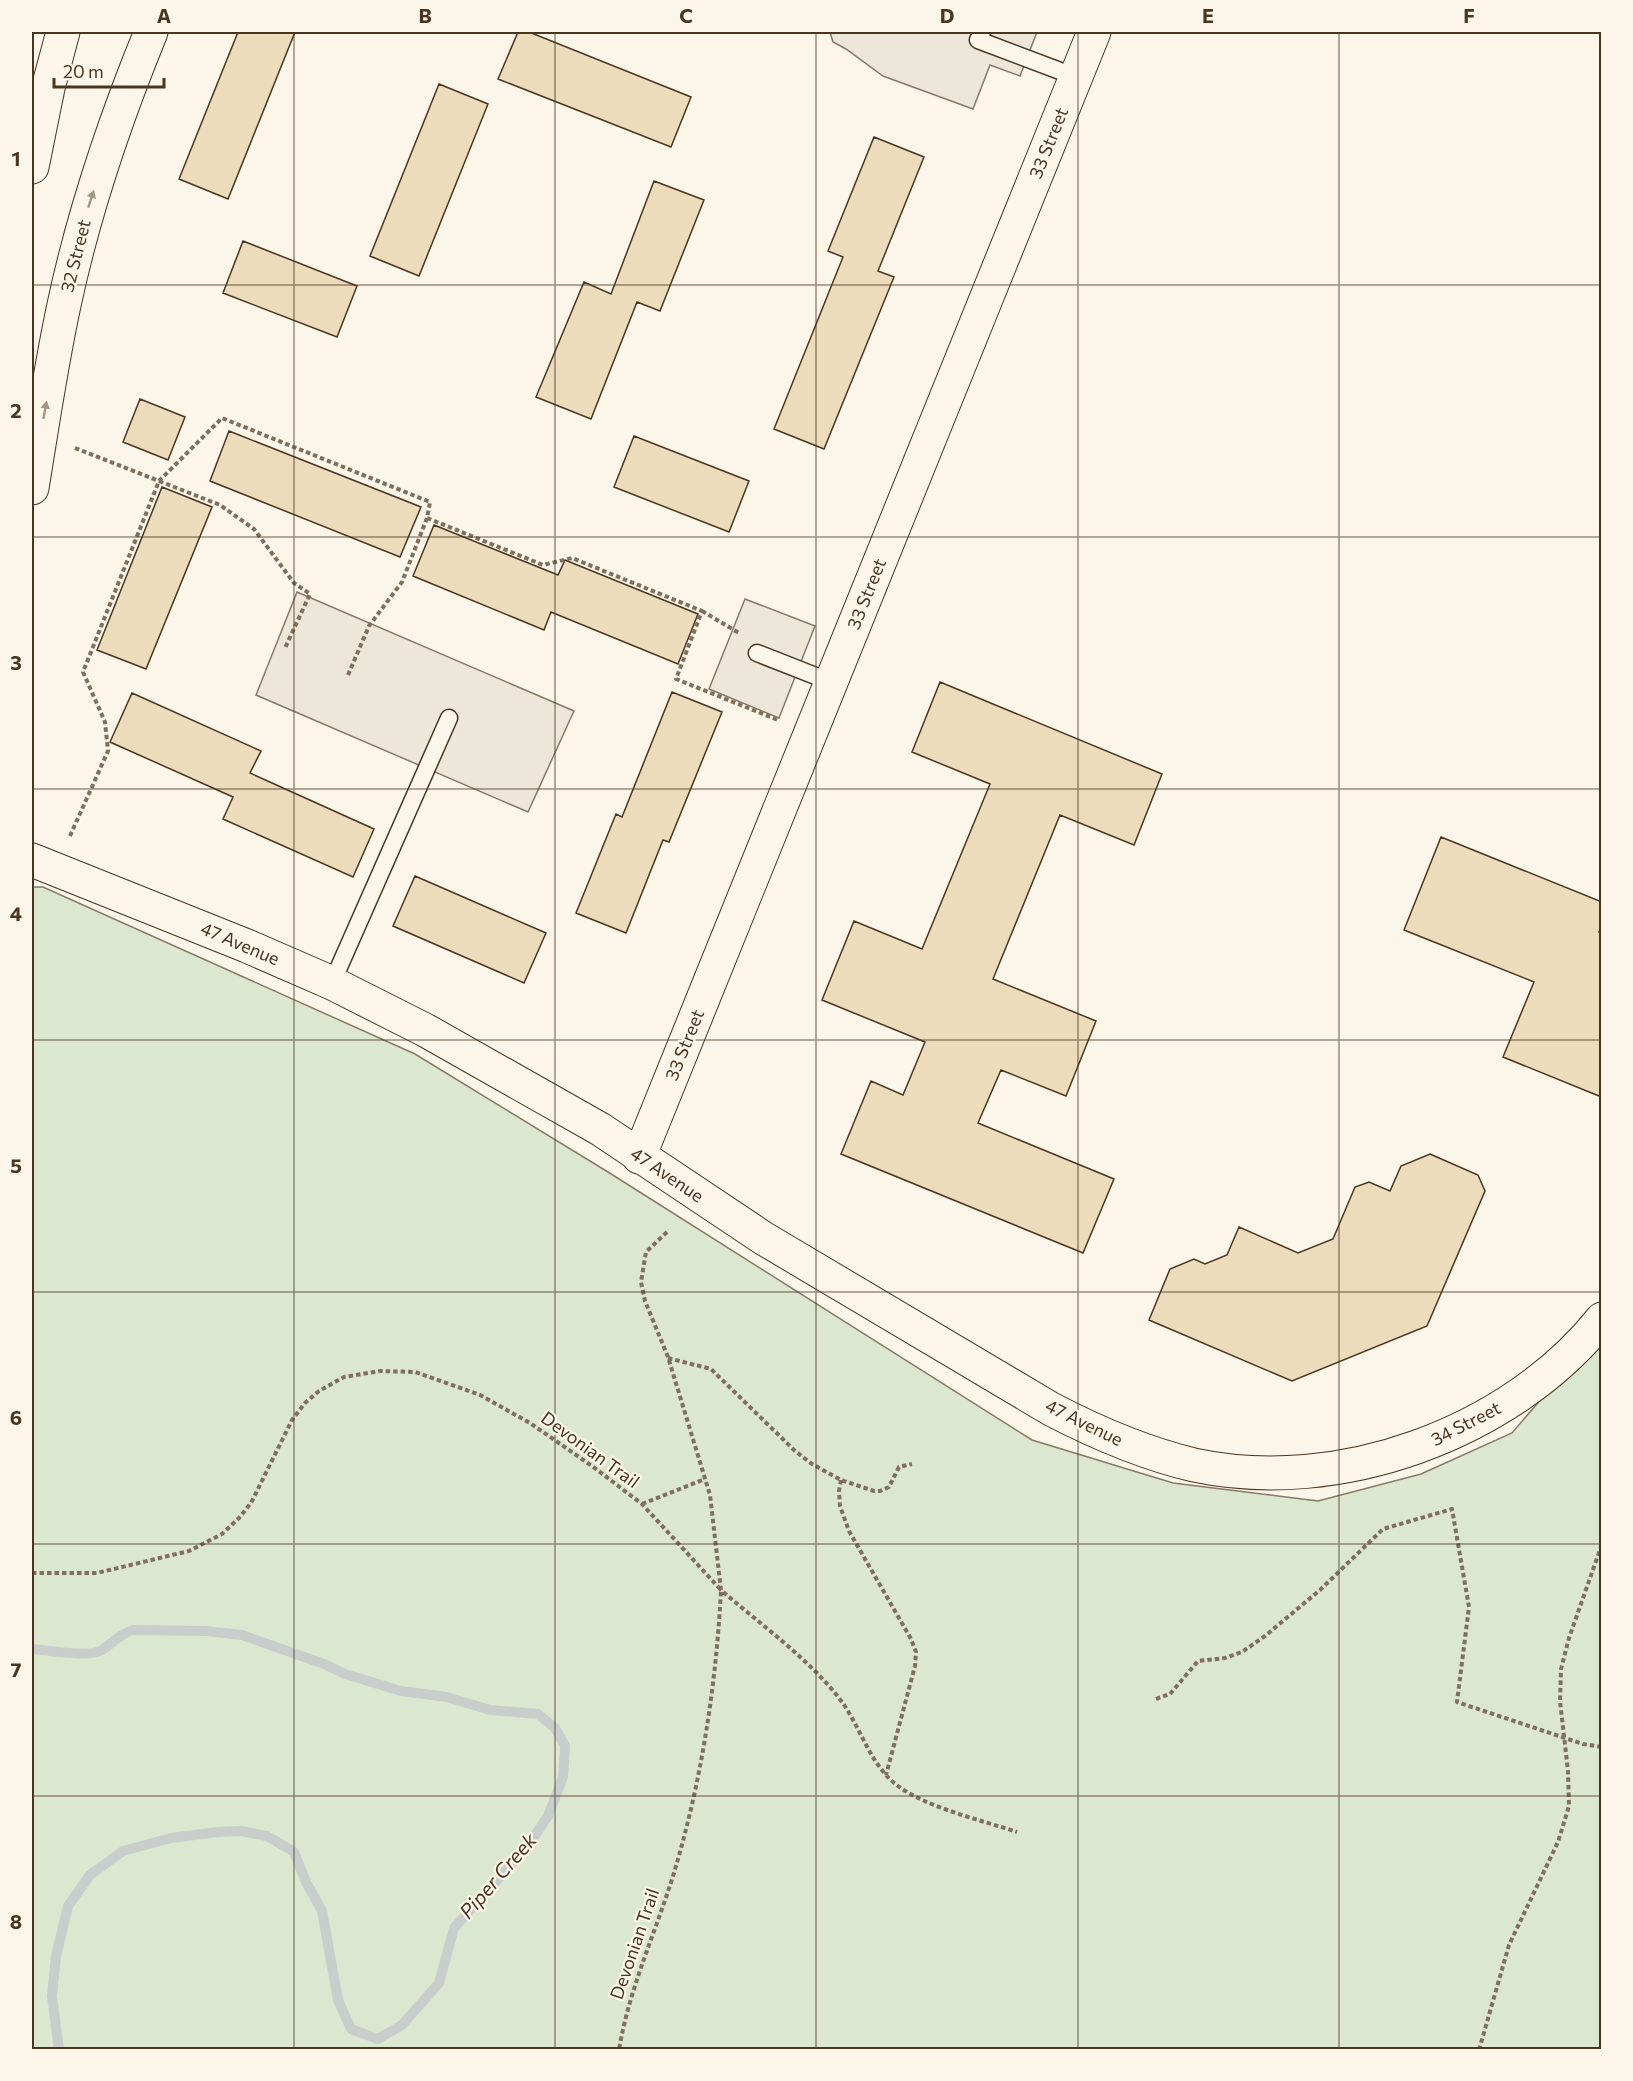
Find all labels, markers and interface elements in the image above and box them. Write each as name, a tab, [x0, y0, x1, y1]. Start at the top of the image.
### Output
text: A	[157, 3, 171, 27]
text: B	[418, 3, 432, 27]
text: C	[679, 3, 693, 27]
text: D	[940, 3, 954, 27]
text: E	[1202, 3, 1214, 27]
text: F	[1463, 3, 1475, 27]
scale bar	[54, 51, 164, 89]
text: 20 m	[63, 60, 104, 82]
street label: 33 Street	[1024, 104, 1072, 181]
text: 1	[11, 146, 21, 170]
one-way arrow	[87, 190, 96, 208]
street label: 32 Street	[55, 217, 95, 295]
text: 2	[10, 398, 22, 422]
one-way arrow	[41, 401, 50, 420]
street label: 33 Street	[842, 555, 890, 632]
text: 3	[10, 650, 22, 674]
text: 4	[10, 901, 22, 925]
street label: 47 Avenue	[198, 917, 283, 969]
street label: 33 Street	[660, 1006, 708, 1083]
street label: 47 Avenue	[627, 1142, 708, 1207]
text: 5	[10, 1153, 22, 1177]
street label: 47 Avenue	[1042, 1394, 1127, 1450]
street label: 34 Street	[1427, 1396, 1504, 1450]
text: 6	[10, 1405, 22, 1429]
street label: Devonian Trail	[537, 1406, 644, 1492]
text: 7	[11, 1657, 22, 1681]
water label: Piper Creek	[454, 1827, 542, 1923]
street label: Devonian Trail	[605, 1885, 663, 2002]
text: 8	[10, 1909, 22, 1933]

